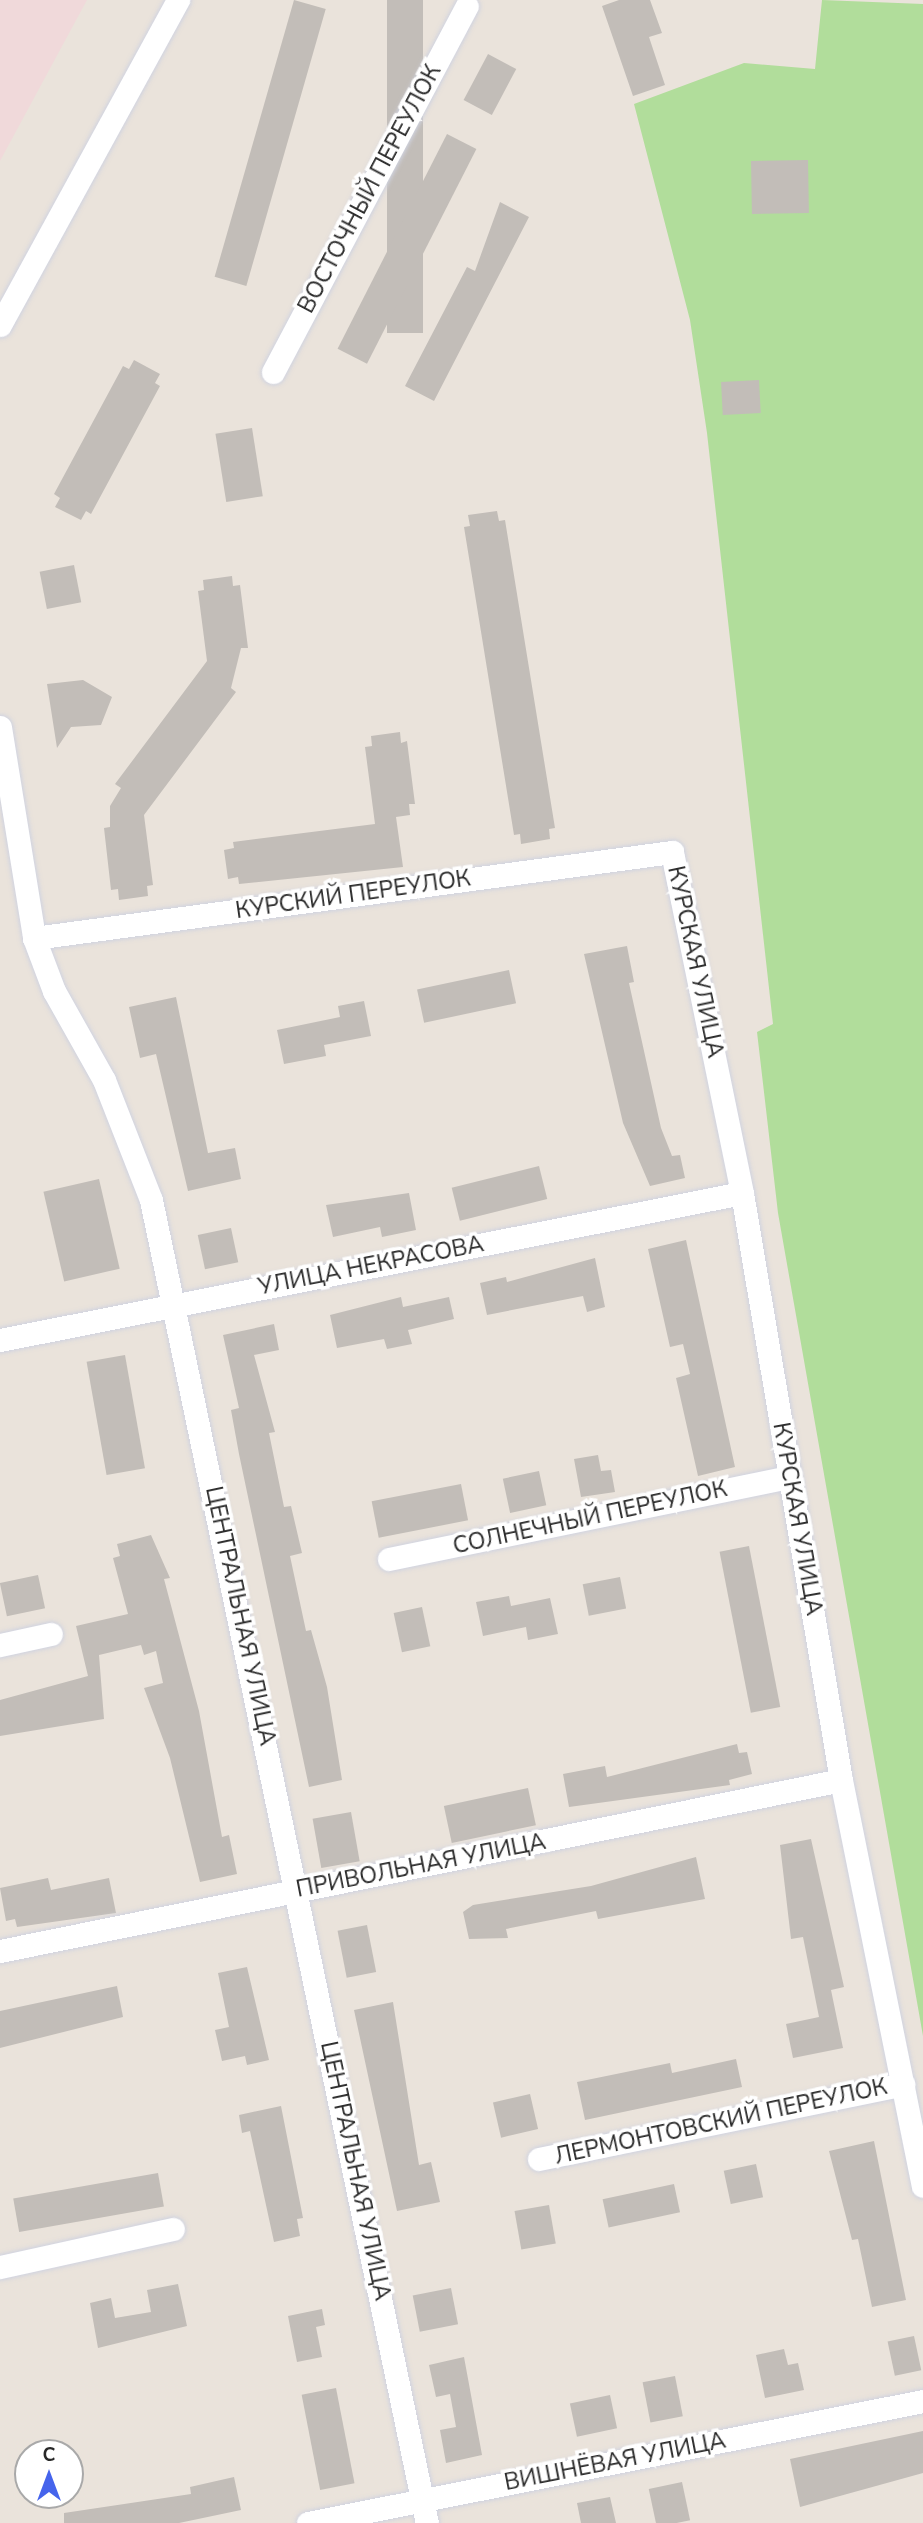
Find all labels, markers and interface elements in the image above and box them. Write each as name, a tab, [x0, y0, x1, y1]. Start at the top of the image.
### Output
street label: ВОСТОЧНЫЙ ПЕРЕУЛОК	[293, 60, 447, 318]
street label: КУРСКАЯ УЛИЦА	[661, 863, 729, 1061]
street label: КУРСКИЙ ПЕРЕУЛОК	[234, 865, 472, 925]
street label: УЛИЦА НЕКРАСОВА	[256, 1231, 486, 1301]
street label: КУРСКАЯ УЛИЦА	[766, 1420, 828, 1618]
street label: СОЛНЕЧНЫЙ ПЕРЕУЛОК	[450, 1475, 730, 1561]
street label: ЦЕНТРАЛЬНАЯ УЛИЦА	[199, 1484, 281, 1748]
street label: ПРИВОЛЬНАЯ УЛИЦА	[294, 1828, 548, 1904]
street label: ЦЕНТРАЛЬНАЯ УЛИЦА	[314, 2039, 396, 2303]
street label: ЛЕРМОНТОВСКИЙ ПЕРЕУЛОК	[552, 2073, 890, 2171]
street label: ВИШНЁВАЯ УЛИЦА	[502, 2427, 728, 2497]
north arrow	[14, 2439, 84, 2509]
text: С	[43, 2442, 55, 2468]

